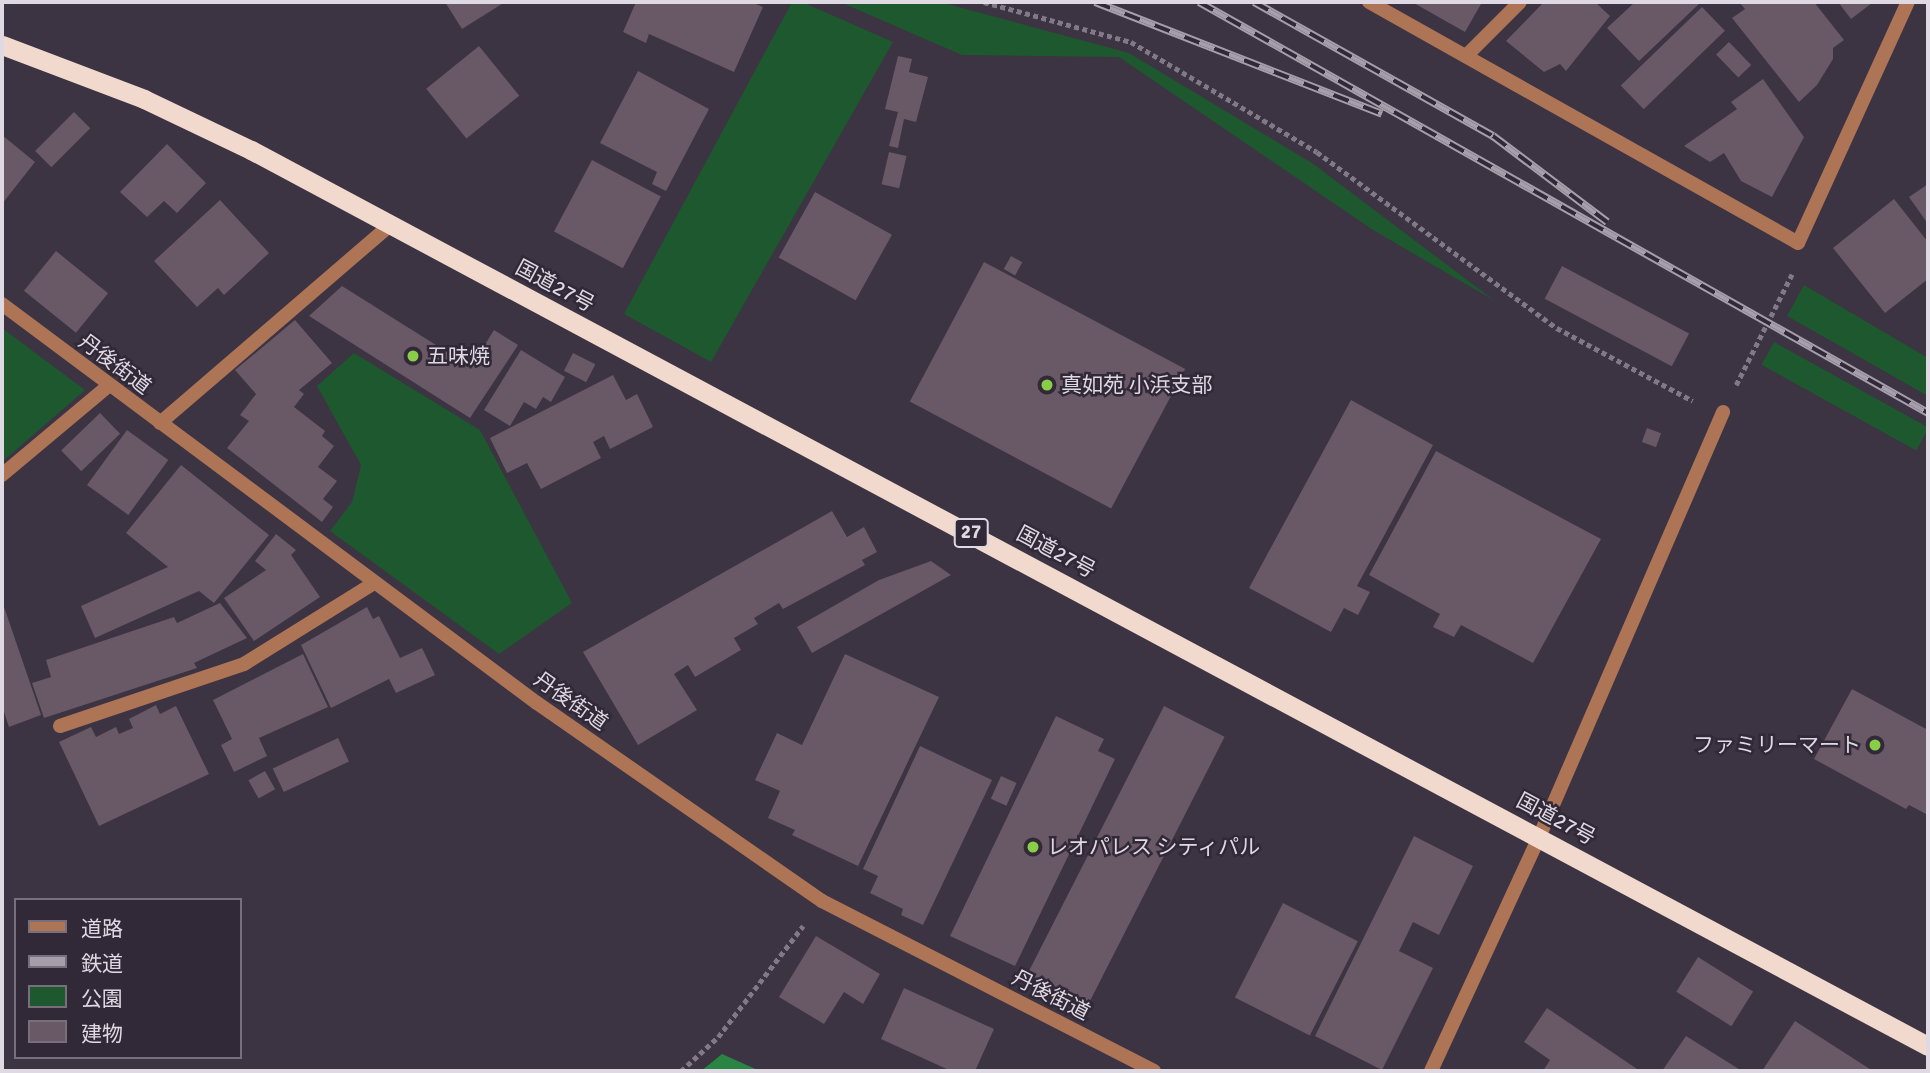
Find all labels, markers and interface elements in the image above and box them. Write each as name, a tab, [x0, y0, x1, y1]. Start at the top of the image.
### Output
street label: 国道27号	[511, 255, 599, 317]
street label: 丹後街道	[74, 329, 156, 399]
place label: 五味焼	[427, 343, 490, 369]
marker: 五味焼	[405, 348, 421, 364]
place label: 真如苑 小浜支部	[1061, 372, 1213, 398]
marker: 真如苑 小浜支部	[1039, 377, 1055, 393]
road number: 27	[954, 518, 988, 548]
street label: 国道27号	[1012, 521, 1100, 583]
street label: 丹後街道	[529, 667, 613, 735]
place label: ファミリーマート	[1693, 732, 1861, 758]
marker: ファミリーマート	[1867, 737, 1883, 753]
street label: 国道27号	[1512, 788, 1600, 850]
place label: レオパレス シティパル	[1047, 834, 1262, 860]
marker: レオパレス シティパル	[1025, 839, 1041, 855]
legend	[14, 898, 242, 1059]
text: 道路	[81, 916, 123, 942]
text: 鉄道	[81, 951, 123, 977]
street label: 丹後街道	[1008, 965, 1094, 1025]
text: 公園	[81, 986, 123, 1012]
text: 建物	[81, 1021, 123, 1047]

